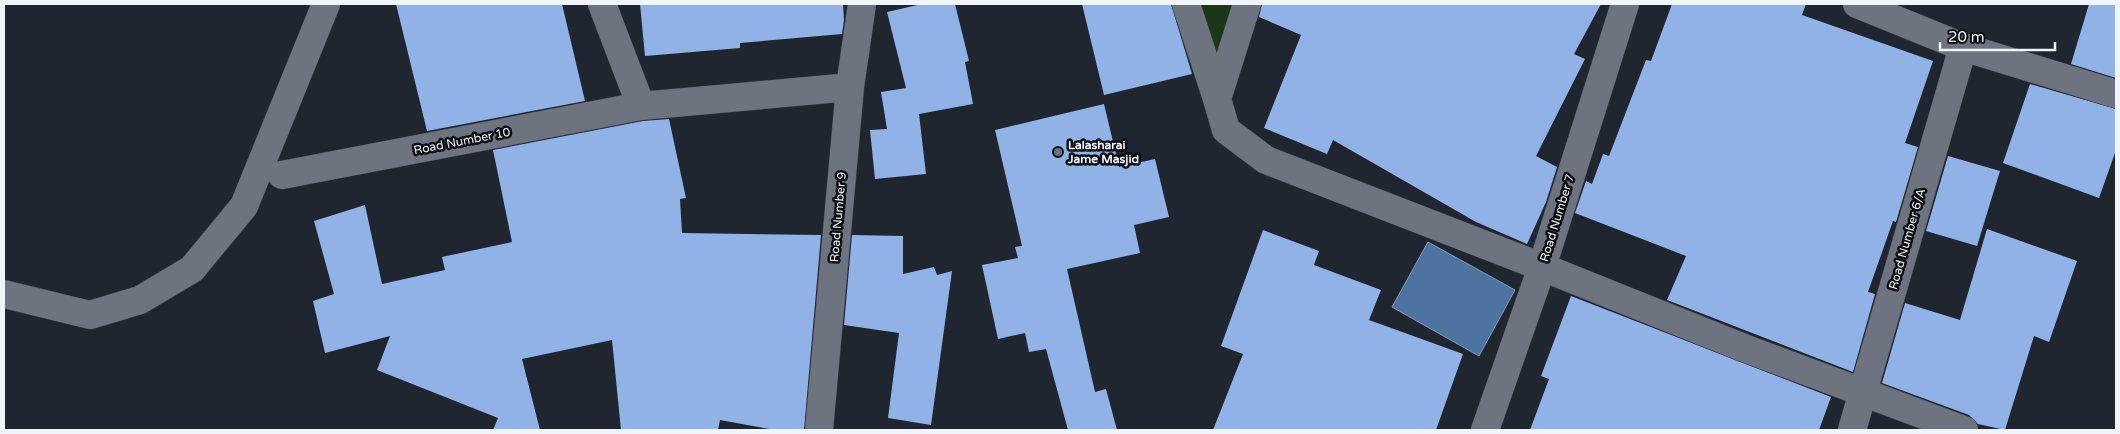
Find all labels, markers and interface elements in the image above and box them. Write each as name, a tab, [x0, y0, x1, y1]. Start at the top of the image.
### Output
scale bar	[1940, 20, 2055, 52]
text: 20 m	[1948, 28, 1985, 46]
street label: Road Number 10	[412, 125, 512, 157]
place label: Lalasharai Jame Masjid	[1067, 138, 1139, 167]
marker: Lalasharai Jame Masjid	[1052, 146, 1064, 158]
street label: Road Number 9	[827, 171, 849, 263]
street label: Road Number 7	[1537, 173, 1577, 263]
street label: Road Number 6/A	[1886, 187, 1928, 291]

